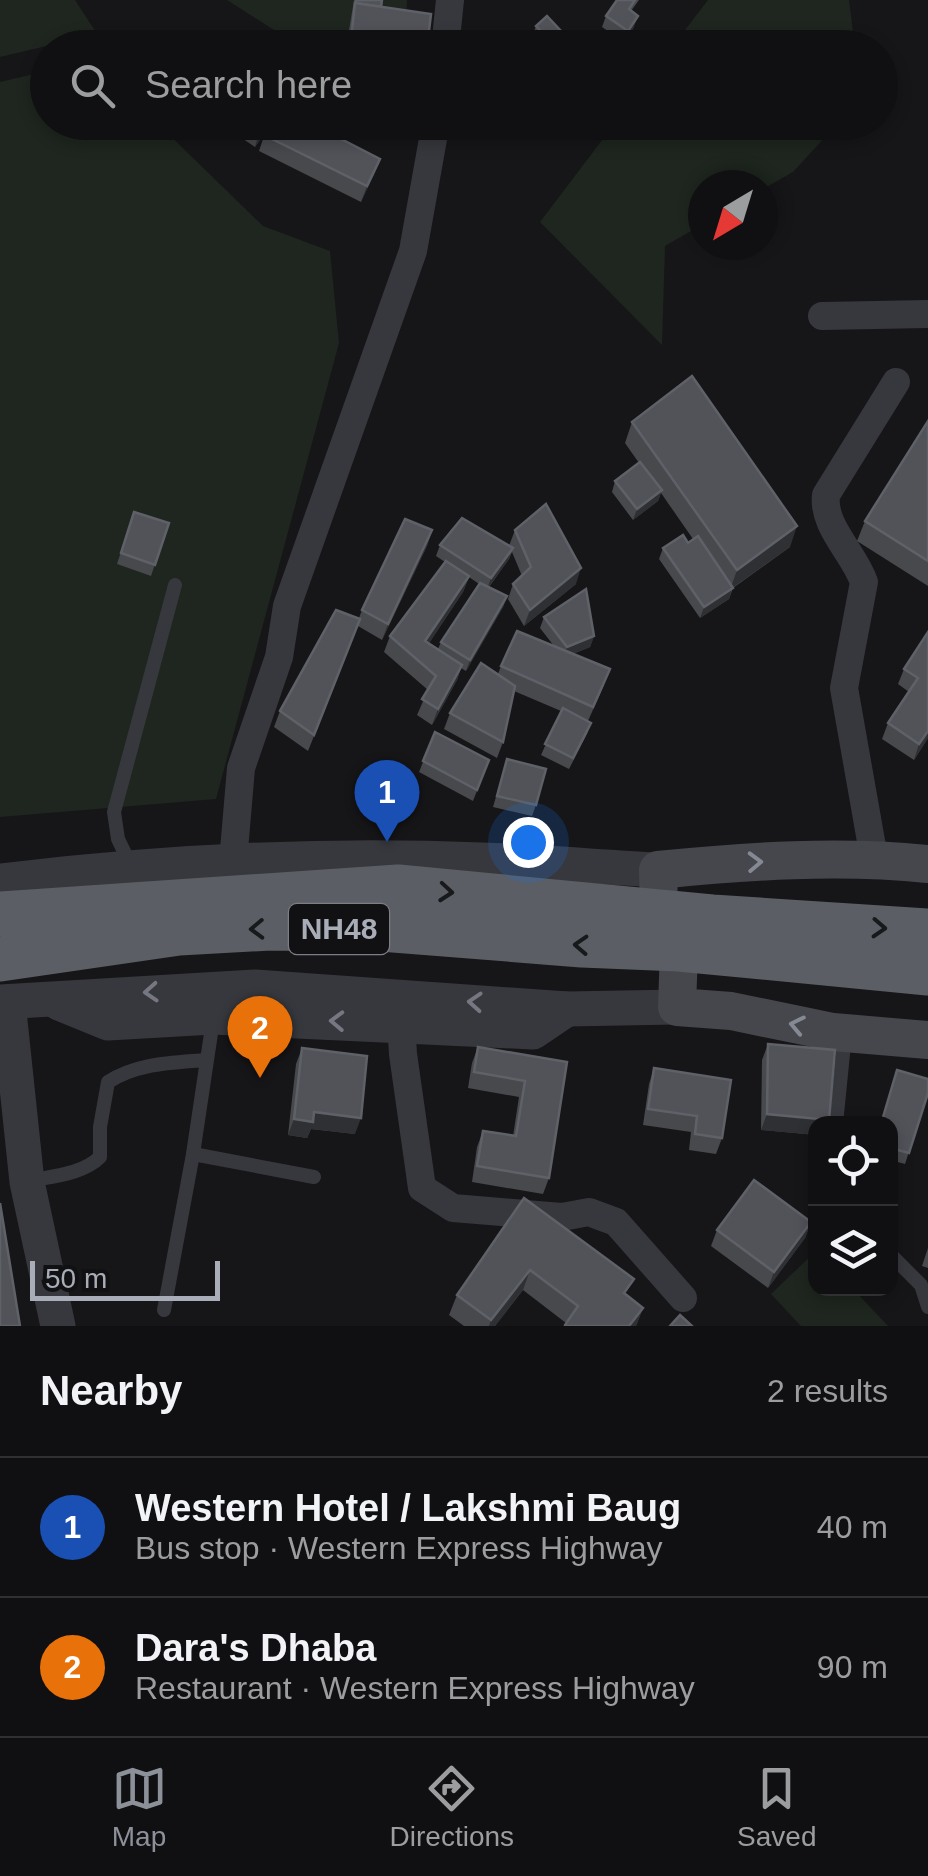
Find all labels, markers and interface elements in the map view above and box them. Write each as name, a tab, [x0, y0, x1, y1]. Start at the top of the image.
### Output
search box	[30, 30, 898, 140]
icon: search	[65, 58, 120, 113]
text: Search here	[145, 64, 352, 106]
north arrow	[688, 170, 778, 260]
pin: 1	[354, 760, 420, 842]
your location	[503, 817, 554, 868]
one-way arrow	[748, 851, 764, 872]
one-way arrow	[439, 880, 455, 902]
road number: NH48	[289, 904, 389, 954]
one-way arrow	[872, 917, 888, 938]
one-way arrow	[248, 918, 264, 939]
one-way arrow	[573, 935, 589, 956]
one-way arrow	[142, 981, 158, 1002]
one-way arrow	[467, 992, 483, 1013]
pin: 2	[228, 996, 292, 1078]
one-way arrow	[328, 1011, 344, 1032]
one-way arrow	[788, 1015, 805, 1036]
map controls	[808, 1116, 898, 1296]
button: locate	[808, 1116, 898, 1206]
button: layers	[808, 1206, 898, 1296]
scale bar	[30, 1256, 220, 1300]
text: 50 m	[45, 1263, 107, 1294]
text: Nearby	[40, 1367, 182, 1414]
text: 2 results	[767, 1373, 888, 1409]
text: Western Hotel / Lakshmi Baug	[135, 1487, 681, 1529]
text: 1	[64, 1509, 81, 1545]
text: 40 m	[817, 1509, 888, 1545]
text: Bus stop · Western Express Highway	[135, 1530, 663, 1566]
text: Dara's Dhaba	[135, 1627, 376, 1669]
text: 2	[64, 1649, 81, 1685]
text: 90 m	[817, 1649, 888, 1685]
text: Restaurant · Western Express Highway	[135, 1670, 695, 1706]
tab: Map	[112, 1761, 167, 1853]
tab: Directions	[390, 1761, 514, 1853]
tab: Saved	[737, 1761, 816, 1853]

